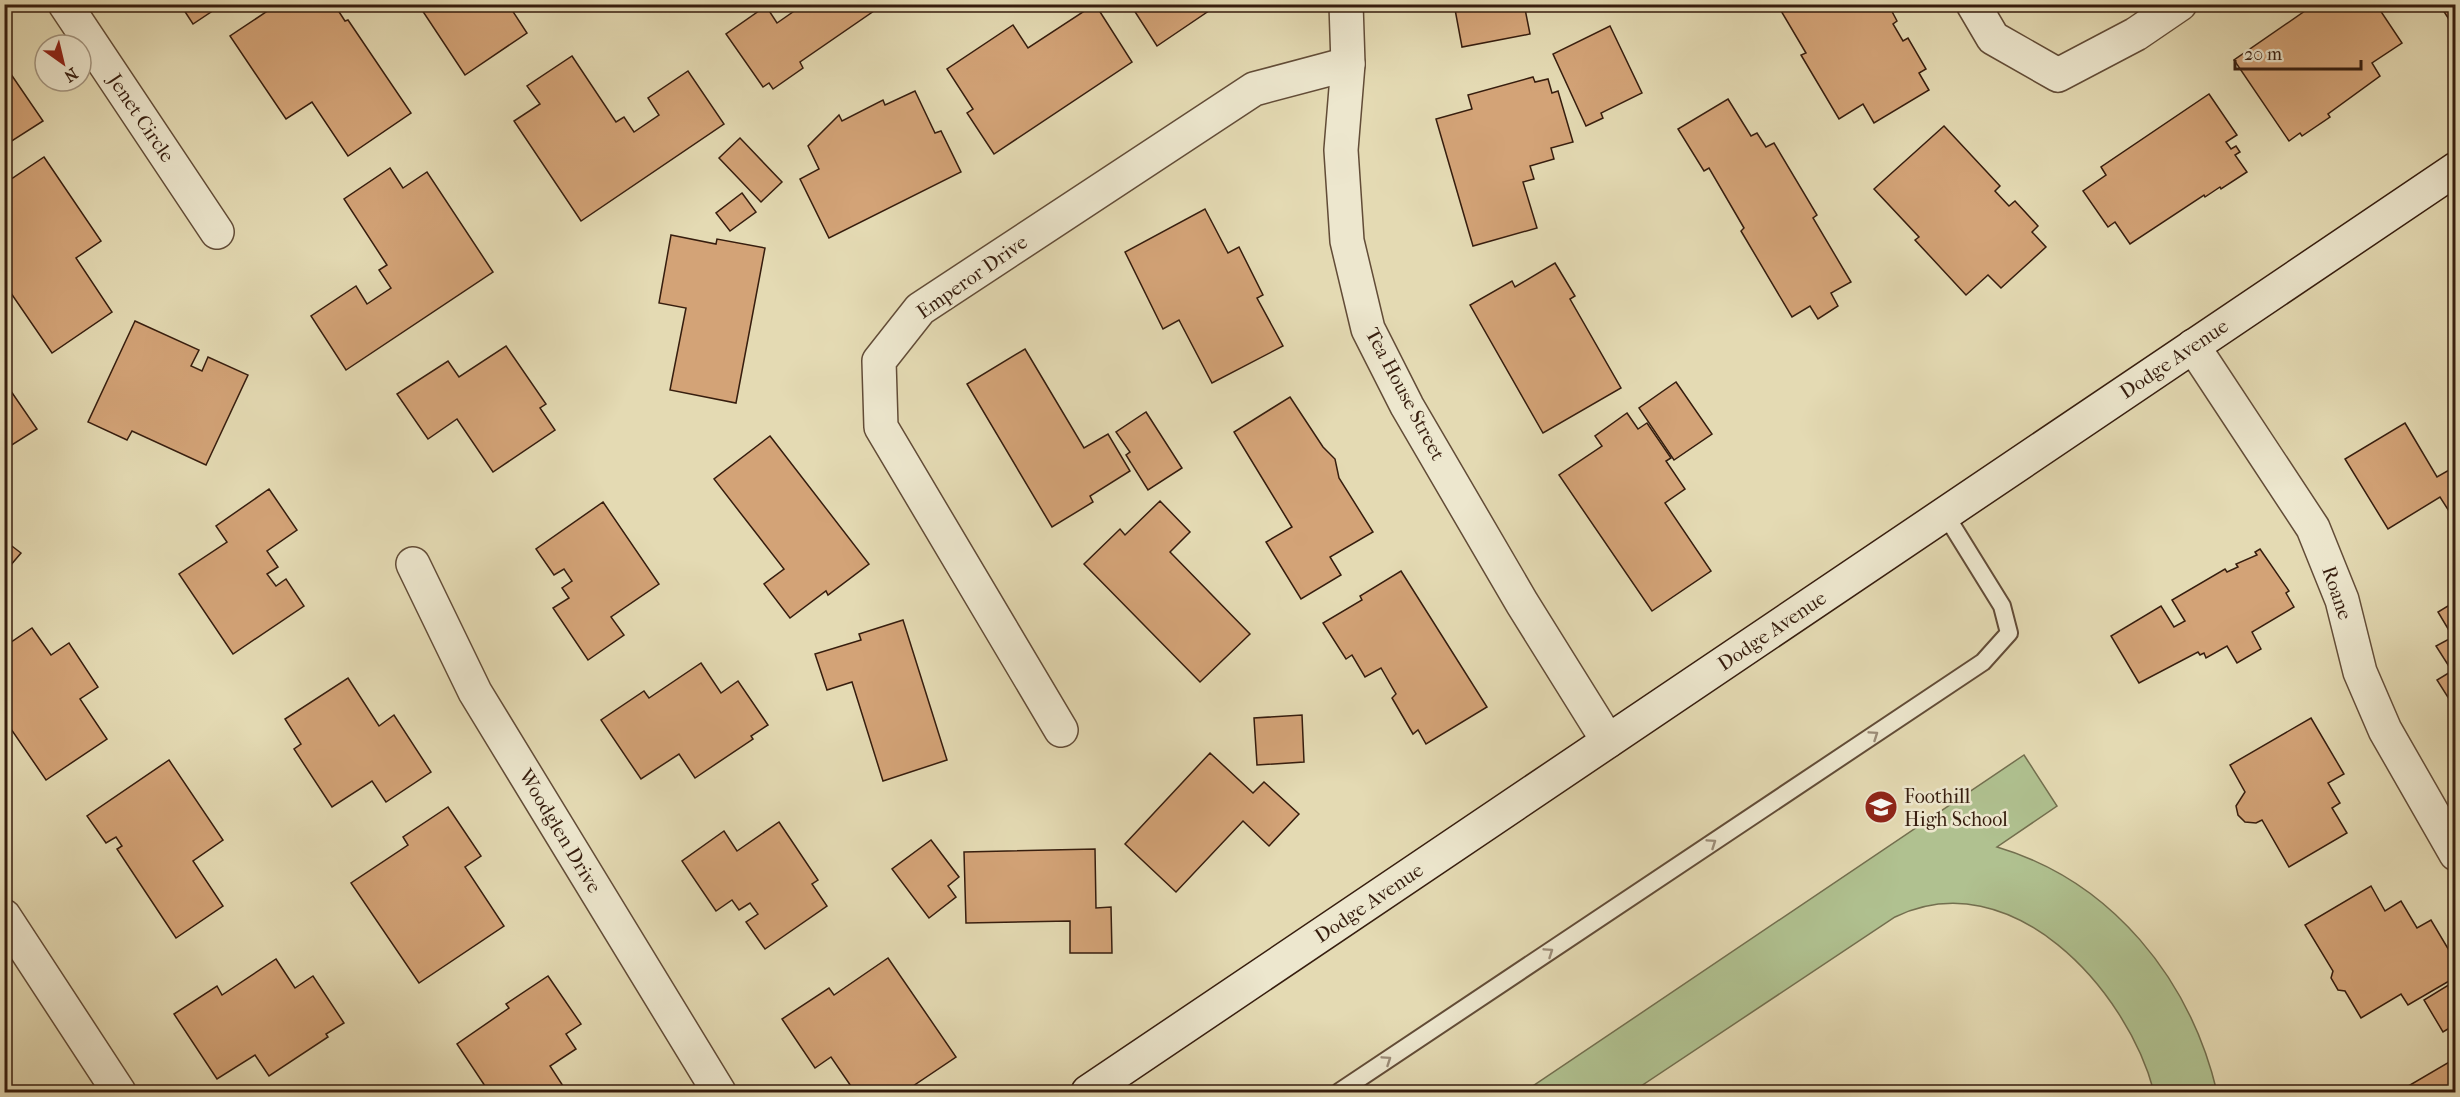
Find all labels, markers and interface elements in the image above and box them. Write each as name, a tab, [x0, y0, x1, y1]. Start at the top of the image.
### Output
north arrow	[33, 33, 93, 93]
scale bar	[2235, 33, 2361, 71]
text: 20 m	[2244, 44, 2282, 65]
text: N	[60, 64, 81, 87]
street label: Jenet Circle	[102, 68, 179, 167]
street label: Emperor Drive	[912, 230, 1032, 324]
street label: Dodge Avenue	[2115, 314, 2233, 404]
street label: Tea House Street	[1360, 324, 1450, 464]
street label: Roane	[2317, 563, 2357, 623]
street label: Dodge Avenue	[1713, 586, 1831, 676]
one-way arrow	[1867, 731, 1878, 742]
street label: Woodglen Drive	[514, 764, 606, 897]
place label: Foothill High School	[1904, 785, 2008, 831]
school or university icon: Foothill High School	[1863, 789, 1899, 825]
one-way arrow	[1705, 840, 1716, 851]
street label: Dodge Avenue	[1310, 858, 1428, 948]
one-way arrow	[1543, 948, 1554, 959]
one-way arrow	[1381, 1056, 1392, 1067]

